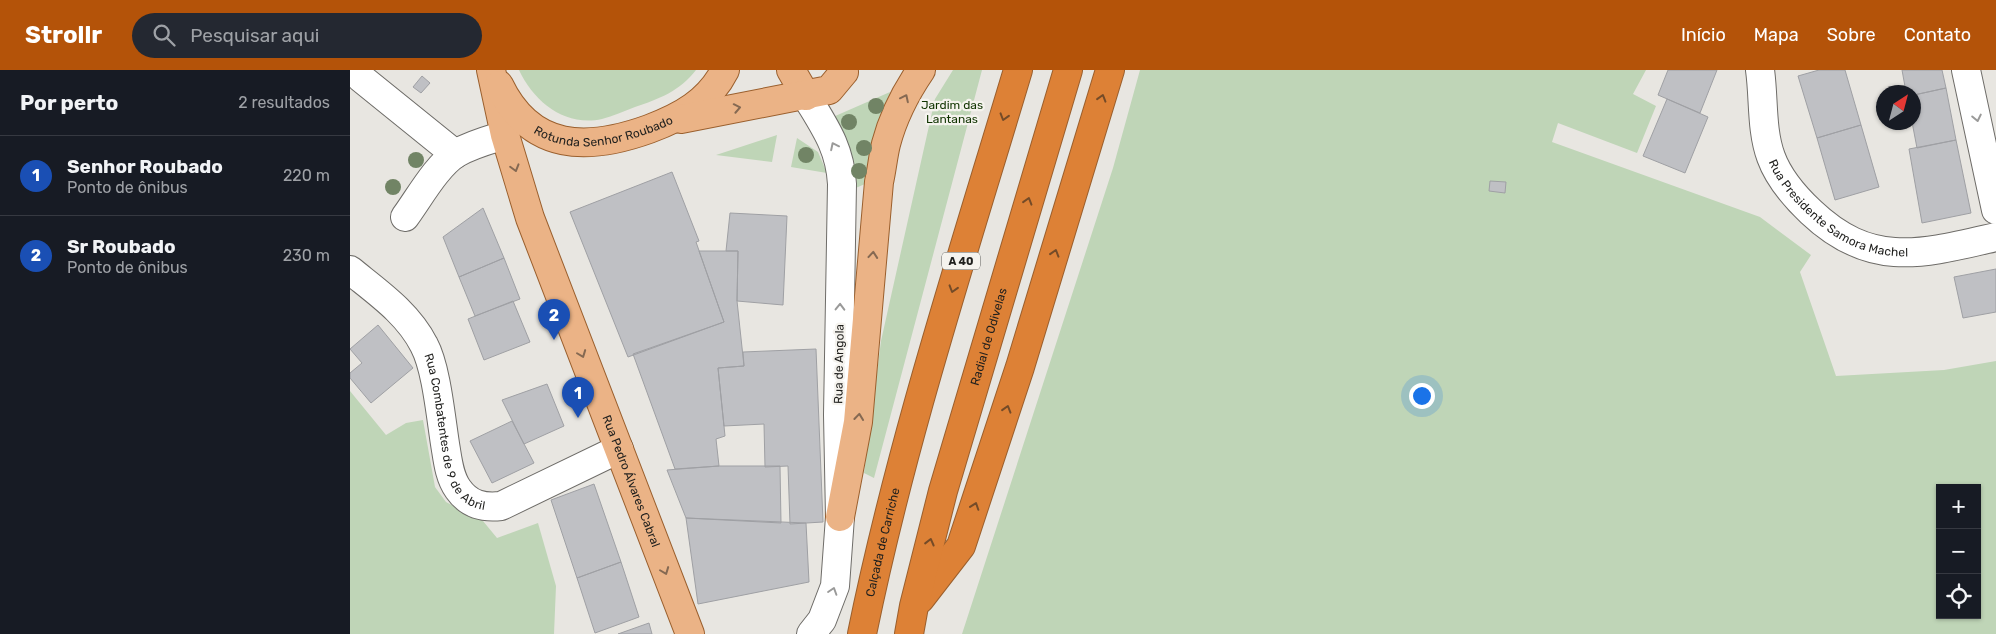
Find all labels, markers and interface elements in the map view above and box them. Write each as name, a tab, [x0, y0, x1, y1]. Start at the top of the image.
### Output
search box	[132, 13, 482, 58]
text: Strollr	[25, 21, 102, 49]
icon: search	[150, 21, 178, 49]
text: Pesquisar aqui	[190, 24, 319, 47]
text: Início	[1681, 24, 1726, 46]
text: Mapa	[1754, 24, 1799, 46]
text: Sobre	[1827, 24, 1876, 46]
text: Contato	[1904, 24, 1971, 46]
north arrow	[1876, 85, 1921, 130]
text: Por perto	[20, 90, 118, 115]
text: 2 resultados	[238, 93, 330, 112]
one-way arrow	[899, 94, 909, 103]
one-way arrow	[1096, 94, 1106, 103]
park label: Jardim das Lantanas	[921, 98, 983, 126]
one-way arrow	[733, 104, 742, 114]
one-way arrow	[999, 112, 1009, 120]
street label: Rotunda Senhor Roubado	[531, 113, 675, 149]
one-way arrow	[1971, 113, 1981, 122]
one-way arrow	[830, 142, 840, 151]
text: Senhor Roubado	[67, 155, 223, 178]
street label: Rua Presidente Samora Machel	[1766, 157, 1908, 259]
one-way arrow	[510, 164, 520, 172]
text: 1	[32, 166, 40, 185]
text: 220 m	[283, 166, 330, 185]
text: Ponto de ônibus	[67, 178, 188, 197]
one-way arrow	[1023, 197, 1033, 205]
text: Sr Roubado	[67, 235, 176, 258]
text: 2	[31, 246, 41, 265]
text: 230 m	[283, 246, 330, 265]
one-way arrow	[1049, 250, 1059, 258]
one-way arrow	[867, 251, 878, 259]
road number: A 40	[942, 252, 980, 270]
text: Ponto de ônibus	[67, 258, 188, 277]
one-way arrow	[948, 285, 958, 293]
street label: Radial de Odivelas	[968, 286, 1010, 387]
pin: 2	[538, 299, 570, 340]
one-way arrow	[835, 303, 845, 310]
street label: Rua de Angola	[831, 324, 847, 404]
one-way arrow	[576, 349, 586, 358]
street label: Rua Combatentes de 9 de Abril	[421, 351, 486, 513]
pin: 1	[562, 377, 594, 418]
your location	[1409, 383, 1435, 409]
one-way arrow	[1001, 405, 1011, 413]
street label: Rua Pedro Álvares Cabral	[599, 413, 663, 549]
one-way arrow	[853, 413, 864, 421]
map controls	[1936, 484, 1981, 619]
button: +	[1936, 484, 1981, 529]
street label: Calçada de Carriche	[863, 486, 903, 598]
one-way arrow	[969, 502, 979, 510]
button: −	[1936, 529, 1981, 574]
one-way arrow	[924, 537, 935, 546]
one-way arrow	[659, 566, 669, 575]
button: locate	[1936, 574, 1981, 619]
one-way arrow	[827, 587, 837, 596]

